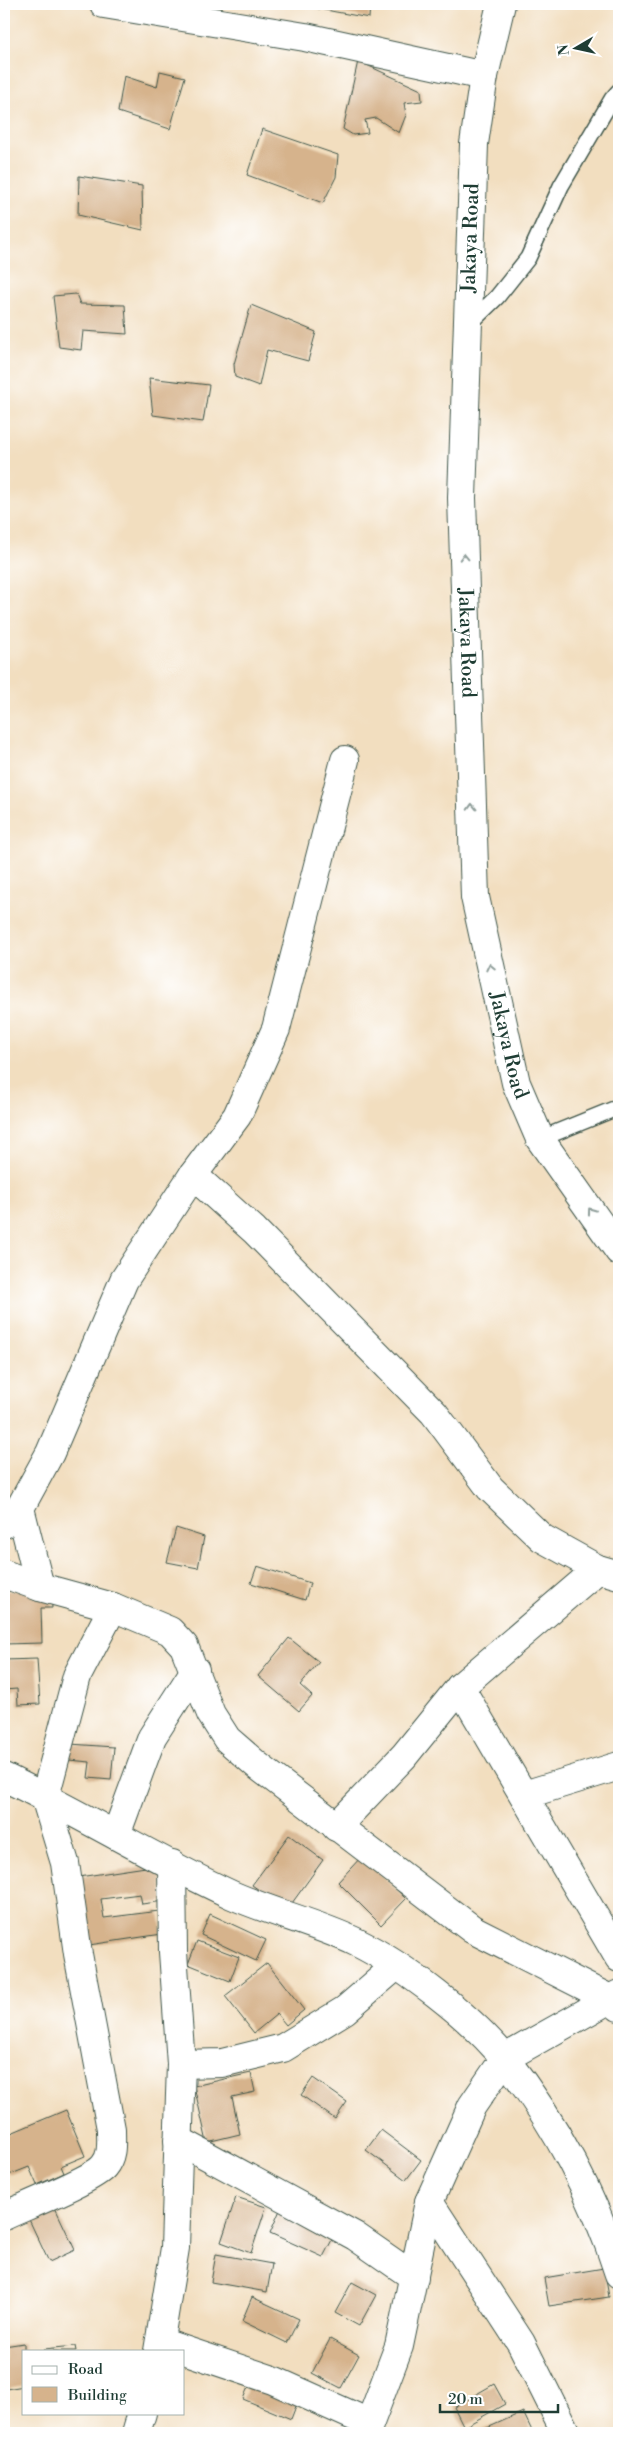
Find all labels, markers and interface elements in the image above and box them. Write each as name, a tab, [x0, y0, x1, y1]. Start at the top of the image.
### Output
north arrow	[550, 22, 600, 72]
text: N	[554, 43, 574, 57]
street label: Jakaya Road	[457, 182, 485, 294]
one-way arrow	[459, 553, 469, 560]
street label: Jakaya Road	[452, 587, 481, 699]
one-way arrow	[466, 802, 477, 810]
one-way arrow	[485, 963, 496, 972]
street label: Jakaya Road	[483, 988, 534, 1104]
one-way arrow	[588, 1207, 597, 1217]
legend	[22, 2350, 185, 2414]
text: Road	[68, 2360, 103, 2379]
scale bar	[440, 2382, 558, 2414]
text: Building	[67, 2386, 127, 2405]
text: 20 m	[448, 2390, 483, 2409]

